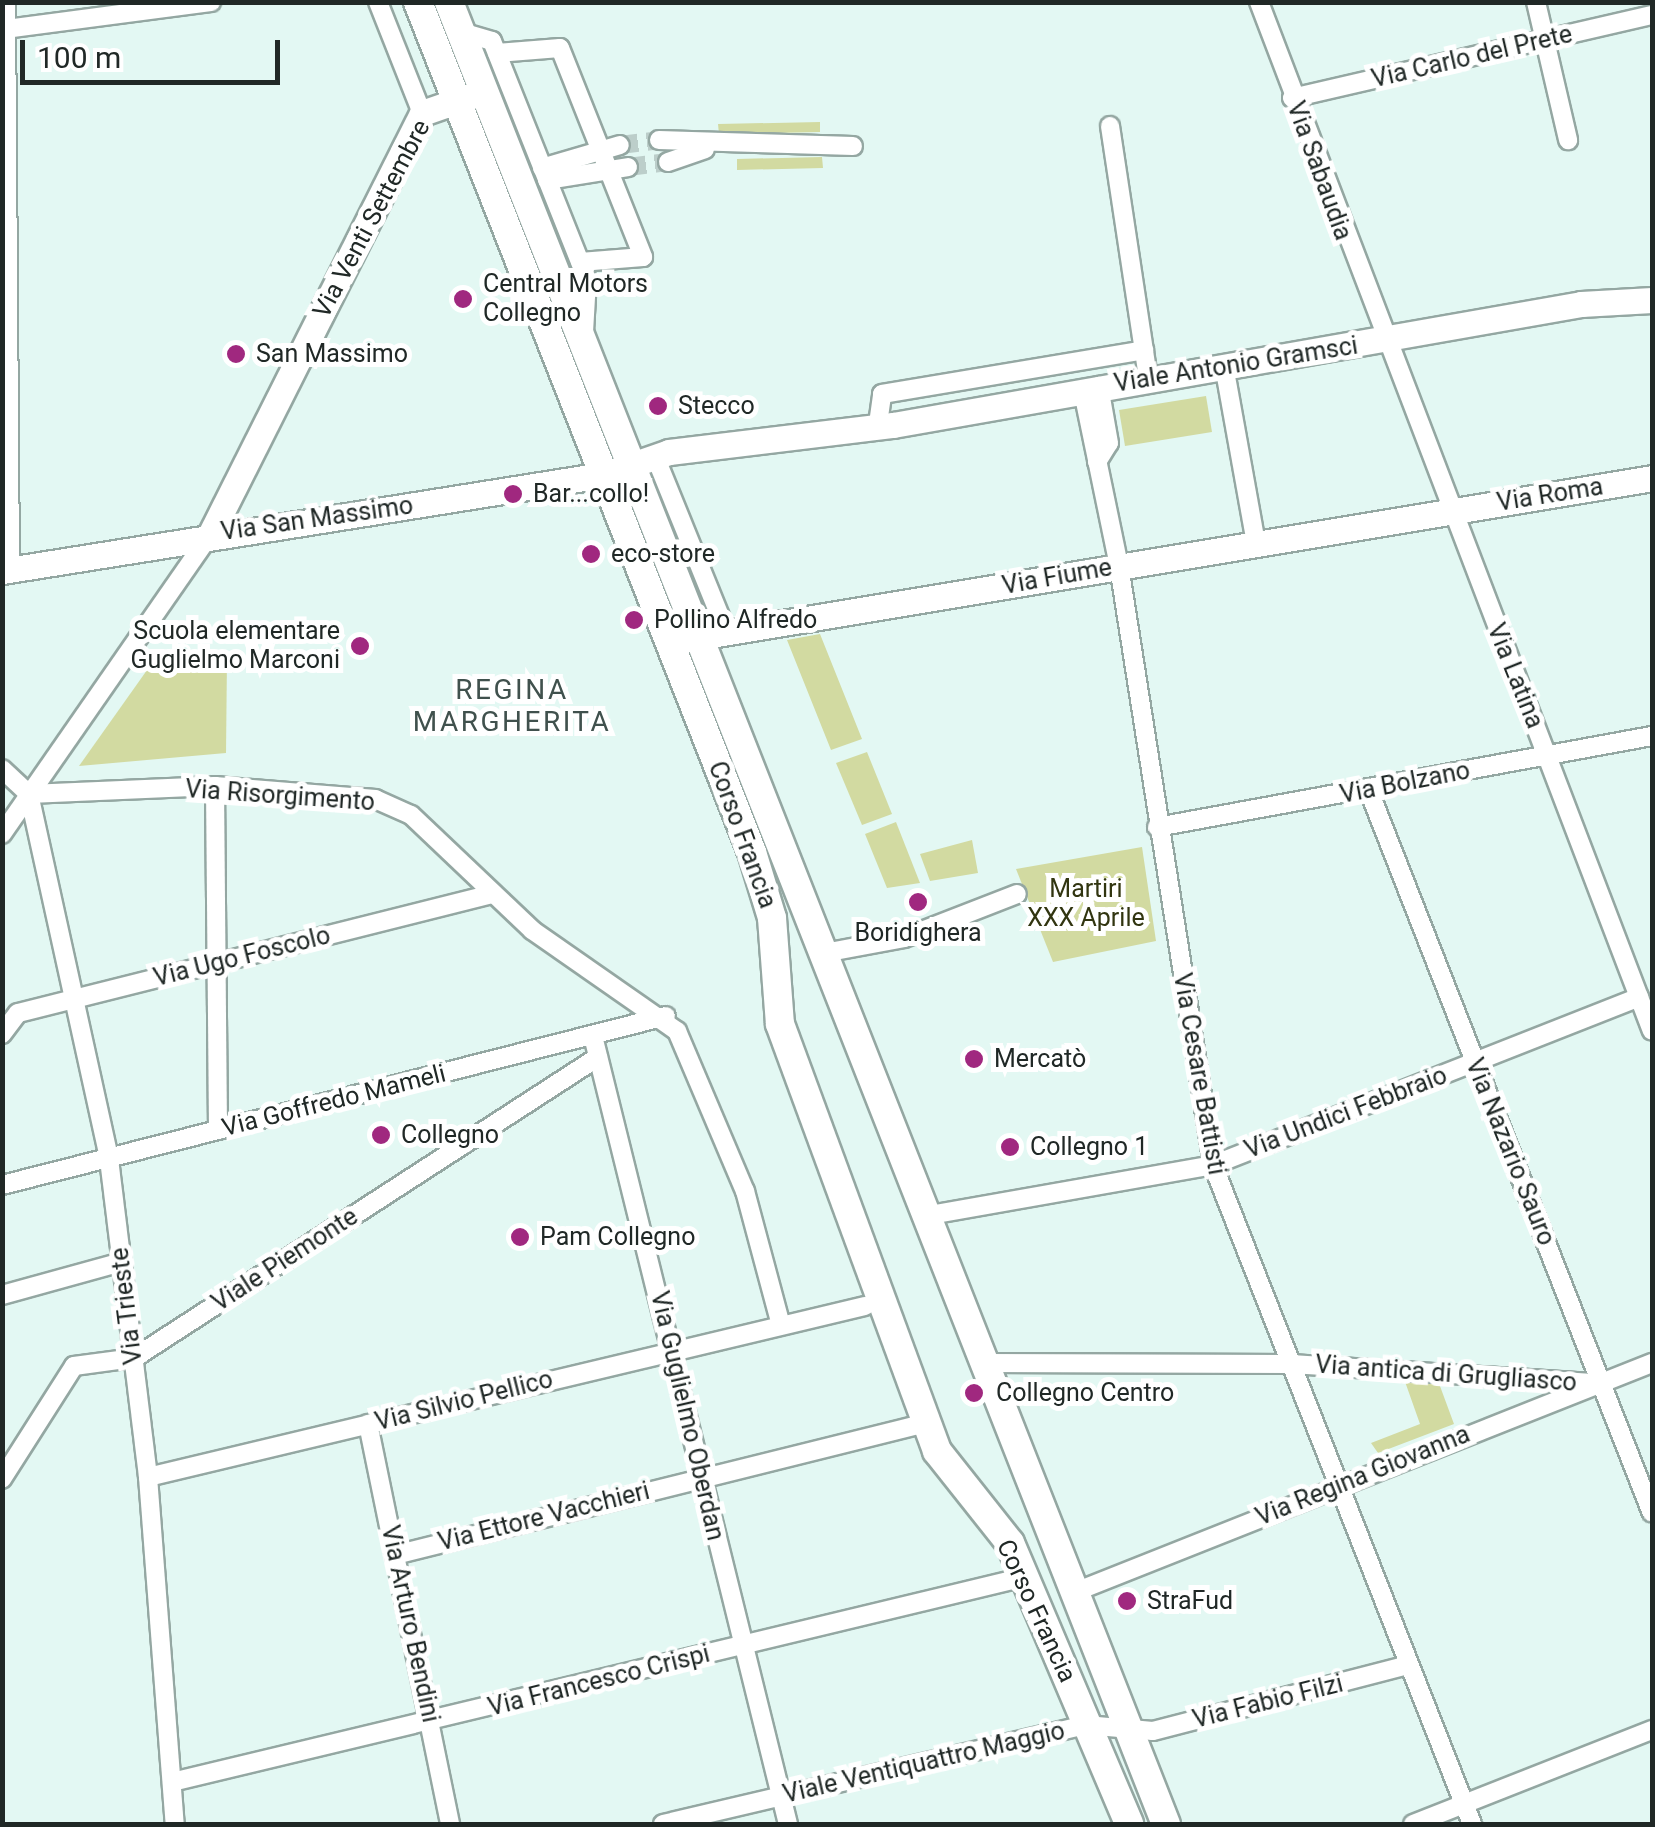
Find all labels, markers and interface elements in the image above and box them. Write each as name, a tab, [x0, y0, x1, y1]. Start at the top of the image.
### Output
street label: Via Carlo del Prete	[1369, 19, 1575, 95]
scale bar	[25, 20, 285, 82]
text: 100 m	[37, 40, 121, 75]
street label: Via Sabaudia	[1280, 98, 1358, 244]
street label: Via Venti Settembre	[307, 115, 437, 323]
place label: Central Motors Collegno	[483, 270, 648, 329]
marker: Central Motors Collegno	[452, 288, 474, 310]
street label: Viale Antonio Gramsci	[1112, 331, 1360, 399]
place label: San Massimo	[256, 339, 408, 369]
marker: San Massimo	[225, 343, 247, 365]
place label: Stecco	[678, 391, 755, 421]
marker: Stecco	[647, 395, 669, 417]
street label: Via Roma	[1495, 472, 1605, 518]
place label: Bar...collo!	[533, 479, 649, 509]
marker: Bar...collo!	[502, 483, 524, 505]
street label: Via San Massimo	[219, 491, 415, 547]
place label: eco-store	[611, 539, 715, 569]
marker: eco-store	[580, 543, 602, 565]
street label: Via Fiume	[1000, 553, 1114, 601]
place label: Pollino Alfredo	[654, 605, 817, 635]
marker: Pollino Alfredo	[623, 609, 645, 631]
place label: Scuola elementare Guglielmo Marconi	[130, 617, 340, 676]
street label: Via Latina	[1480, 619, 1550, 733]
marker: Scuola elementare Guglielmo Marconi	[349, 635, 371, 657]
district label: REGINA MARGHERITA	[413, 673, 611, 739]
street label: Via Bolzano	[1337, 756, 1473, 810]
street label: Corso Francia	[702, 758, 782, 912]
street label: Via Risorgimento	[184, 774, 376, 818]
park label: Martiri XXX Aprile	[1027, 875, 1145, 934]
marker: Boridighera	[907, 891, 929, 913]
place label: Boridighera	[854, 918, 982, 948]
street label: Via Ugo Foscolo	[151, 921, 333, 993]
street label: Via Cesare Battisti	[1166, 971, 1232, 1177]
place label: Mercatò	[994, 1044, 1086, 1074]
marker: Mercatò	[963, 1048, 985, 1070]
street label: Via Nazario Sauro	[1459, 1054, 1561, 1250]
street label: Via Goffredo Mameli	[219, 1059, 449, 1143]
street label: Via Undici Febbraio	[1241, 1061, 1451, 1165]
place label: Collegno	[401, 1120, 499, 1150]
marker: Collegno	[370, 1124, 392, 1146]
place label: Collegno 1	[1030, 1132, 1148, 1162]
marker: Collegno 1	[999, 1136, 1021, 1158]
street label: Viale Piemonte	[207, 1202, 363, 1318]
place label: Pam Collegno	[540, 1222, 695, 1252]
marker: Pam Collegno	[509, 1226, 531, 1248]
street label: Via Trieste	[105, 1246, 149, 1366]
street label: Via Guglielmo Oberdan	[644, 1289, 730, 1543]
street label: Via antica di Grugliasco	[1314, 1350, 1578, 1398]
street label: Via Silvio Pellico	[372, 1364, 556, 1438]
place label: Collegno Centro	[996, 1378, 1174, 1408]
marker: Collegno Centro	[961, 1380, 987, 1406]
street label: Via Regina Giovanna	[1252, 1419, 1474, 1533]
street label: Via Ettore Vacchieri	[435, 1476, 653, 1558]
street label: Via Arturo Bendini	[374, 1523, 446, 1725]
street label: Corso Francia	[990, 1535, 1082, 1687]
place label: StraFud	[1147, 1586, 1233, 1616]
marker: StraFud	[1116, 1590, 1138, 1612]
street label: Via Francesco Crispi	[485, 1639, 713, 1723]
street label: Via Fabio Filzi	[1190, 1669, 1346, 1735]
street label: Viale Ventiquattro Maggio	[780, 1716, 1068, 1810]

